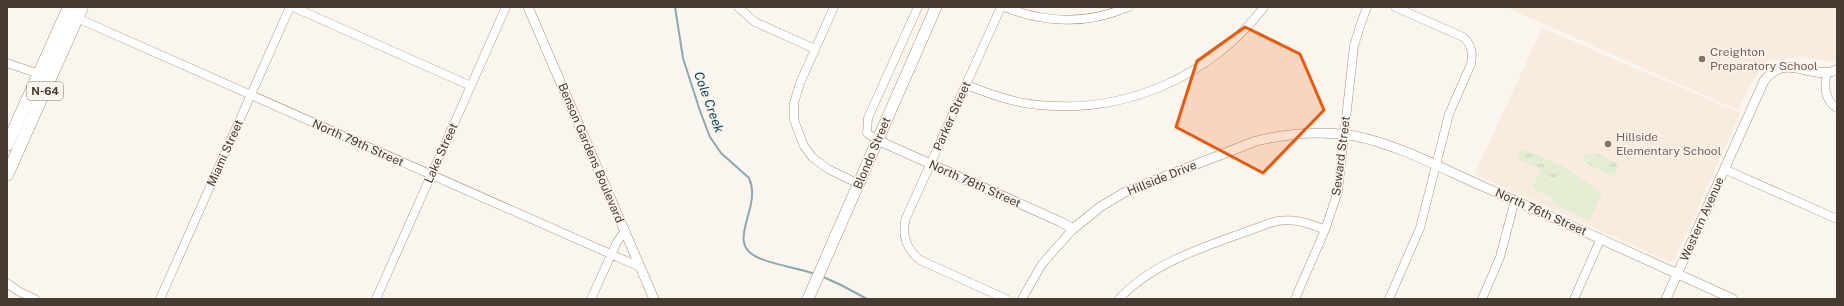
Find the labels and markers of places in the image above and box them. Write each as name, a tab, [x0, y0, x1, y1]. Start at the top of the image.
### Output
place label: Creighton Preparatory School	[1710, 45, 1818, 73]
marker: Creighton Preparatory School	[1697, 54, 1707, 64]
place label: Hillside Elementary School	[1616, 130, 1722, 158]
marker: Hillside Elementary School	[1603, 139, 1613, 149]

